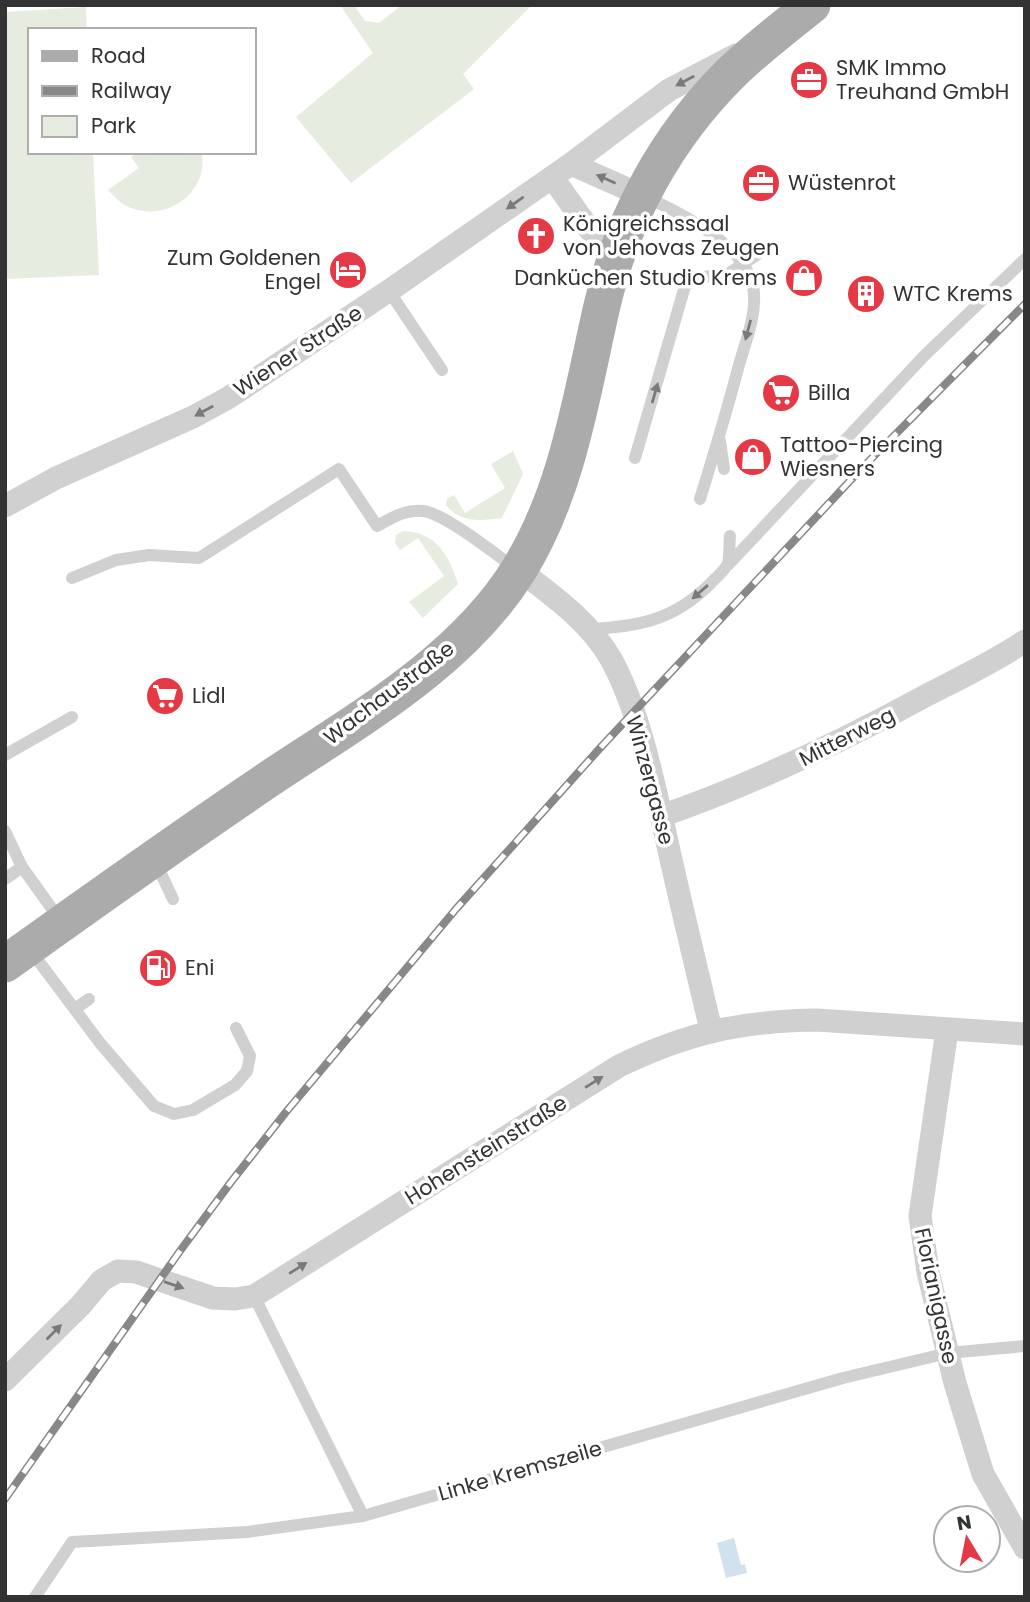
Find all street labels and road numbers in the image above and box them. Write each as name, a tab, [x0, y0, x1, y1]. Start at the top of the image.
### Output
street label: Wiener Straße	[228, 298, 368, 403]
street label: Wachaustraße	[317, 634, 460, 751]
street label: Mitterweg	[794, 700, 900, 773]
street label: Winzergasse	[619, 712, 682, 848]
street label: Hohensteinstraße	[399, 1088, 572, 1211]
street label: Florianigasse	[908, 1225, 965, 1367]
street label: Linke Kremszeile	[435, 1433, 605, 1508]

